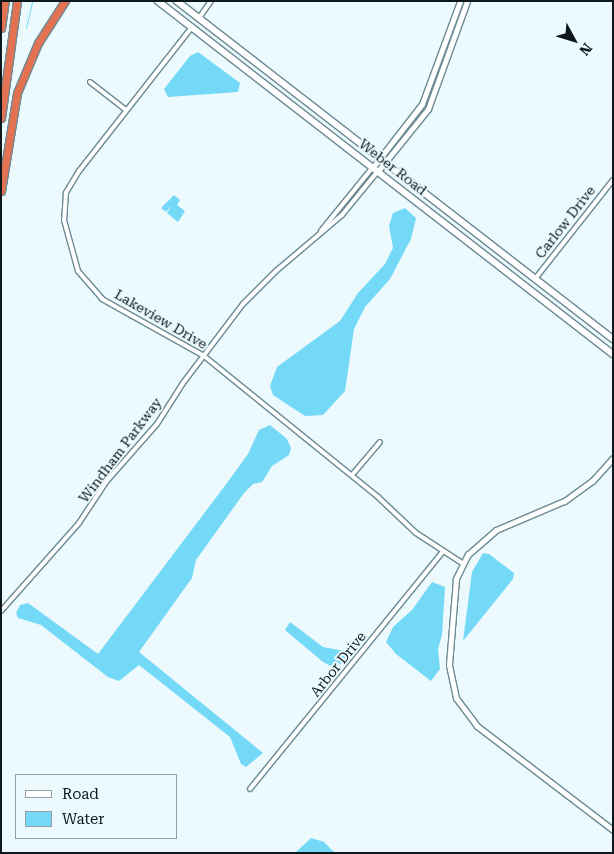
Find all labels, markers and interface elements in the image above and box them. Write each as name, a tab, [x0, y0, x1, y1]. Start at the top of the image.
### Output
north arrow	[549, 15, 599, 65]
text: N	[576, 40, 595, 59]
street label: Weber Road	[356, 135, 430, 199]
street label: Carlow Drive	[531, 182, 599, 262]
street label: Lakeview Drive	[112, 286, 210, 352]
street label: Windham Parkway	[75, 394, 165, 506]
street label: Arbor Drive	[307, 628, 369, 700]
legend	[15, 774, 178, 839]
text: Road	[62, 785, 99, 803]
text: Water	[62, 810, 104, 828]

